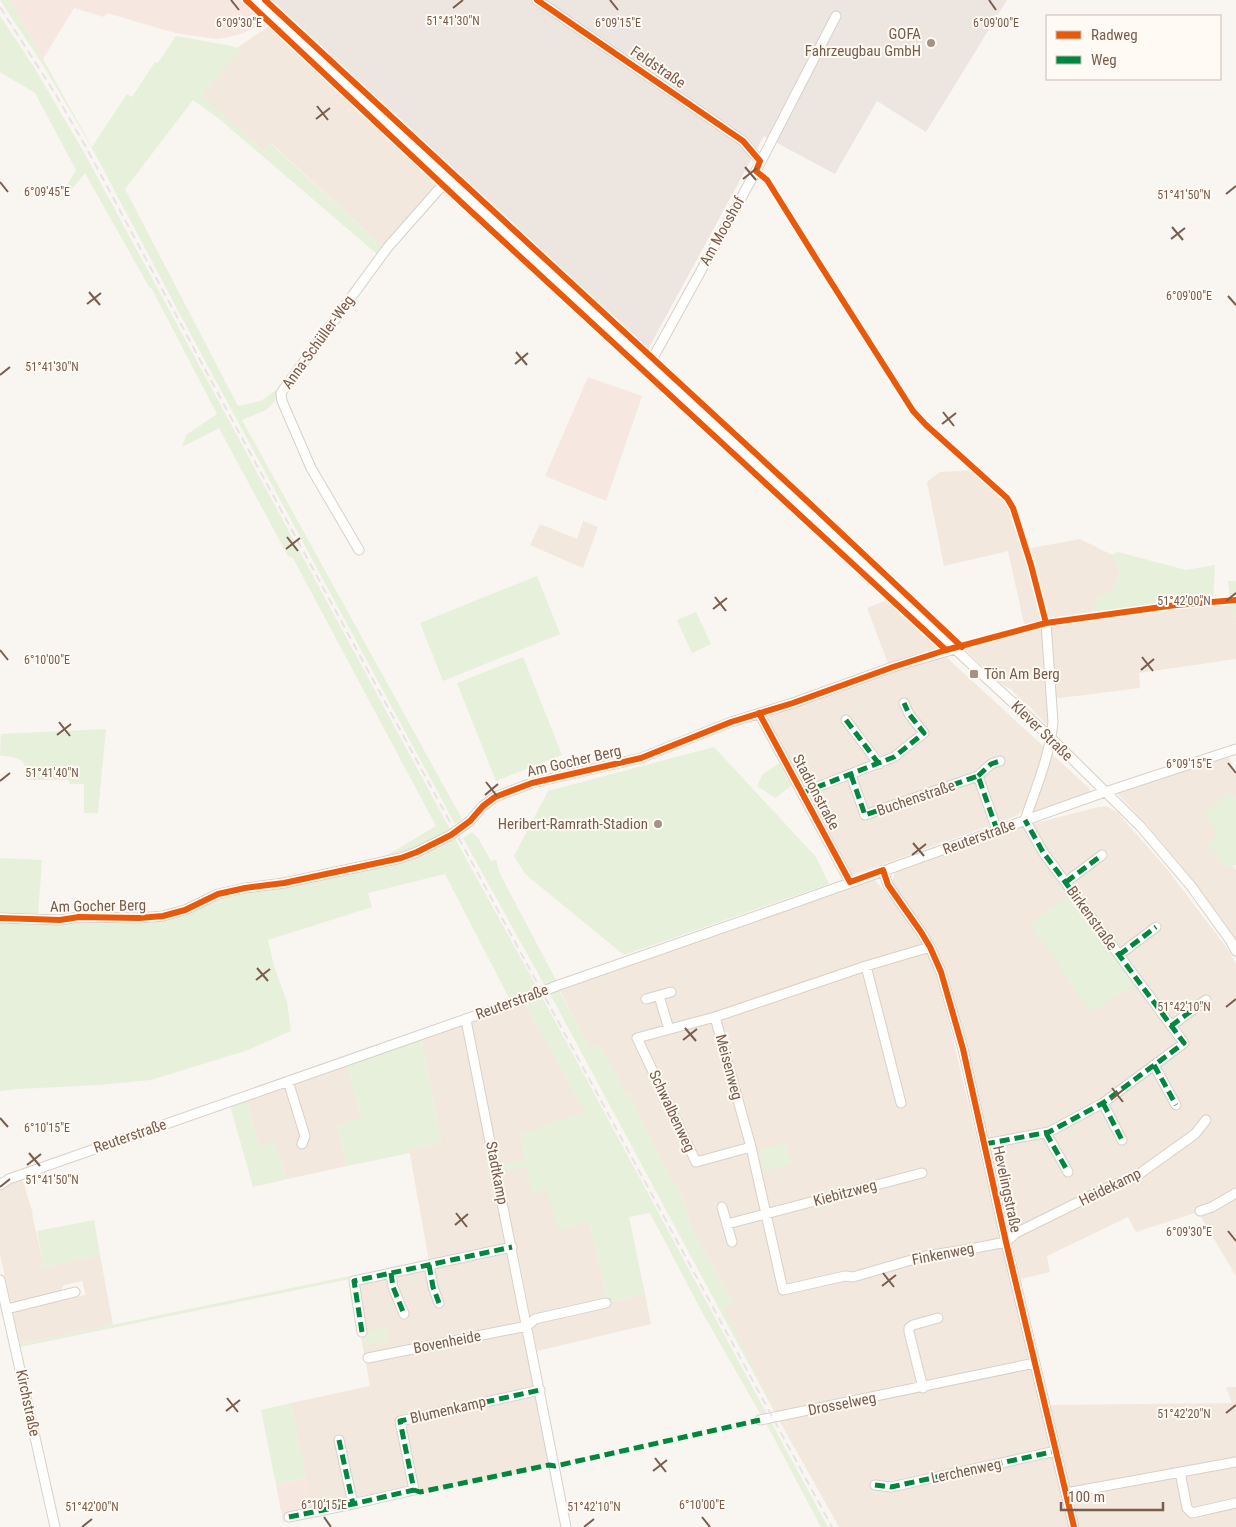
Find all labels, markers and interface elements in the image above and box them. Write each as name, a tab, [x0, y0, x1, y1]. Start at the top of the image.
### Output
text: 51°41'30"N	[426, 14, 480, 28]
legend	[1046, 15, 1221, 80]
text: 6°09'30"E	[216, 16, 262, 30]
text: 6°09'15"E	[595, 16, 641, 30]
text: 6°09'00"E	[973, 16, 1019, 30]
place label: GOFA Fahrzeugbau GmbH	[805, 25, 921, 60]
text: Radweg	[1091, 26, 1138, 44]
marker: GOFA Fahrzeugbau GmbH	[925, 37, 937, 49]
street label: Feldstraße	[627, 42, 689, 92]
text: Weg	[1091, 51, 1117, 69]
text: 6°09'45"E	[24, 185, 70, 199]
text: 51°41'50"N	[1157, 188, 1211, 202]
street label: Am Mooshof	[696, 193, 748, 269]
text: 6°09'00"E	[1166, 289, 1212, 303]
street label: Anna-Schüller-Weg	[278, 292, 358, 392]
text: 51°41'30"N	[25, 360, 79, 374]
text: 51°42'00"N	[1157, 594, 1211, 608]
text: 6°10'00"E	[24, 653, 70, 667]
place label: Tön Am Berg	[984, 665, 1060, 683]
marker: Tön Am Berg	[968, 668, 980, 680]
street label: Klever Straße	[1008, 697, 1076, 765]
street label: Am Gocher Berg	[525, 741, 623, 781]
street label: Stadionstraße	[789, 751, 843, 833]
text: 6°09'15"E	[1166, 757, 1212, 771]
text: 51°41'40"N	[25, 766, 79, 780]
street label: Buchenstraße	[875, 776, 957, 820]
place label: Heribert-Ramrath-Stadion	[498, 815, 648, 833]
street label: Reuterstraße	[940, 816, 1018, 858]
marker: Heribert-Ramrath-Stadion	[652, 818, 664, 830]
street label: Birkenstraße	[1063, 882, 1121, 954]
street label: Am Gocher Berg	[50, 896, 146, 916]
street label: Reuterstraße	[473, 981, 551, 1023]
text: 51°42'10"N	[1157, 1000, 1211, 1014]
street label: Meisenweg	[712, 1032, 746, 1102]
street label: Schwalbenweg	[645, 1067, 699, 1155]
street label: Reuterstraße	[91, 1115, 169, 1157]
text: 6°10'15"E	[24, 1121, 70, 1135]
street label: Stadtkamp	[482, 1140, 512, 1206]
street label: Hevelingstraße	[989, 1144, 1025, 1234]
street label: Heidekamp	[1076, 1164, 1144, 1210]
text: 51°41'50"N	[25, 1173, 79, 1187]
street label: Kiebitzweg	[811, 1176, 879, 1210]
text: 6°09'30"E	[1166, 1225, 1212, 1239]
street label: Finkenweg	[910, 1239, 976, 1269]
street label: Bovenheide	[412, 1327, 482, 1357]
street label: Kirchstraße	[12, 1368, 44, 1438]
street label: Drosselweg	[806, 1389, 878, 1419]
street label: Blumenkamp	[408, 1393, 488, 1427]
text: 51°42'20"N	[1157, 1407, 1211, 1421]
street label: Lerchenweg	[929, 1455, 1003, 1487]
scale bar	[1061, 1480, 1164, 1512]
text: 100 m	[1068, 1488, 1105, 1506]
text: 6°10'15"E	[301, 1498, 347, 1512]
text: 6°10'00"E	[679, 1498, 725, 1512]
text: 51°42'00"N	[65, 1500, 119, 1514]
text: 51°42'10"N	[567, 1500, 621, 1514]

